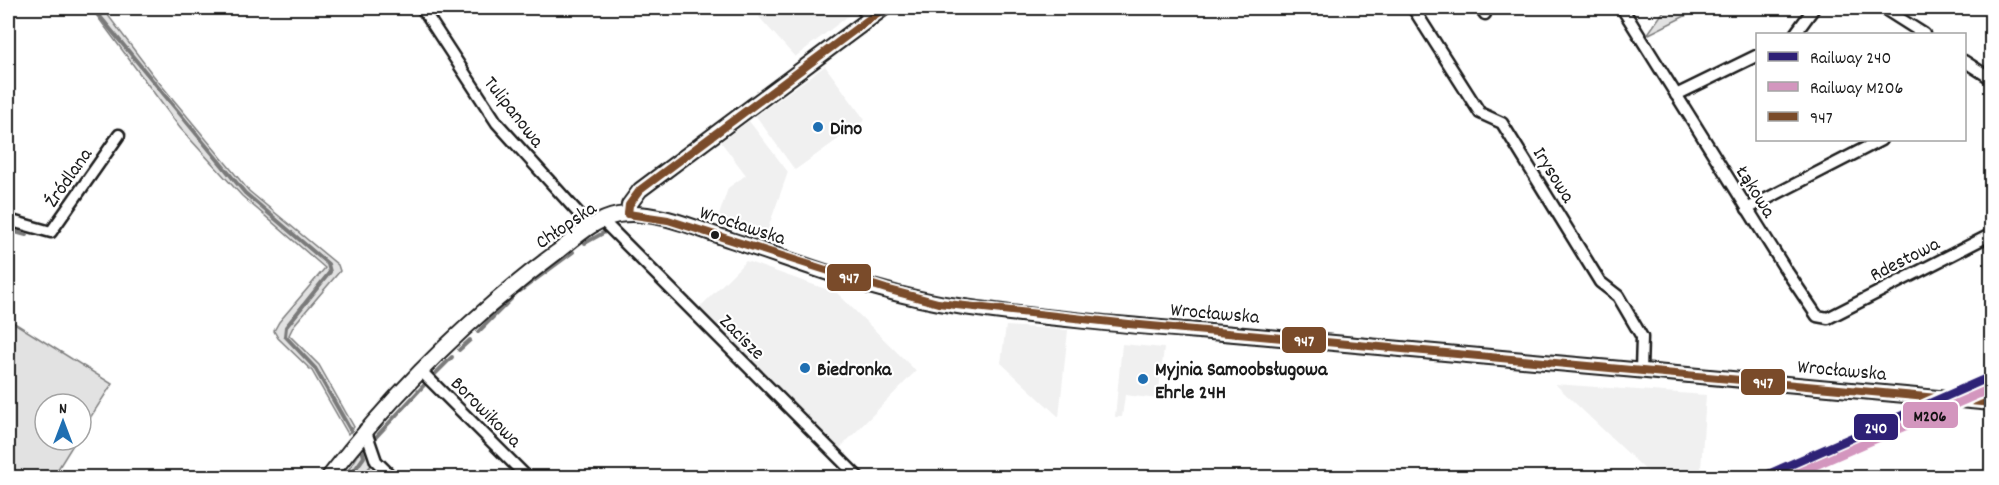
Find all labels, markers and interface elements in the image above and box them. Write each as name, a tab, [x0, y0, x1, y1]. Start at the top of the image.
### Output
legend	[1756, 33, 1966, 141]
text: Railway 240	[1810, 47, 1891, 72]
street label: Tulipanowa	[476, 71, 550, 155]
text: Railway M206	[1810, 77, 1903, 102]
text: 947	[1810, 107, 1833, 132]
place label: Dino	[830, 116, 862, 144]
marker: Dino	[811, 120, 825, 134]
street label: Irysowa	[1524, 142, 1581, 210]
street label: Źródlana	[39, 143, 101, 214]
street label: Łąkowa	[1727, 160, 1782, 225]
street label: Chłopska	[531, 195, 603, 257]
street label: Wrocławska	[695, 200, 789, 254]
unlabelled marker	[709, 229, 721, 241]
street label: Rdestowa	[1866, 231, 1946, 290]
line badge: 947	[826, 263, 872, 292]
text: 947	[839, 268, 859, 291]
street label: Wrocławska	[1169, 297, 1261, 333]
street label: Zacisze	[712, 309, 770, 368]
line badge: 947	[1281, 326, 1327, 354]
text: 947	[1294, 331, 1314, 354]
street label: Wrocławska	[1796, 354, 1888, 390]
place label: Biedronka	[817, 357, 892, 385]
place label: Myjnia Samoobsługowa Ehrle 24H	[1155, 357, 1328, 408]
marker: Biedronka	[798, 361, 812, 375]
line badge: 947	[1740, 368, 1786, 396]
street label: Borowikowa	[443, 371, 527, 455]
marker: Myjnia Samoobsługowa Ehrle 24H	[1136, 372, 1150, 386]
text: 947	[1753, 373, 1773, 396]
north arrow	[33, 392, 93, 452]
text: N	[59, 398, 67, 421]
line badge: M206	[1902, 401, 1959, 429]
text: M206	[1914, 406, 1947, 429]
line badge: 240	[1853, 413, 1899, 441]
text: 240	[1865, 418, 1887, 441]

